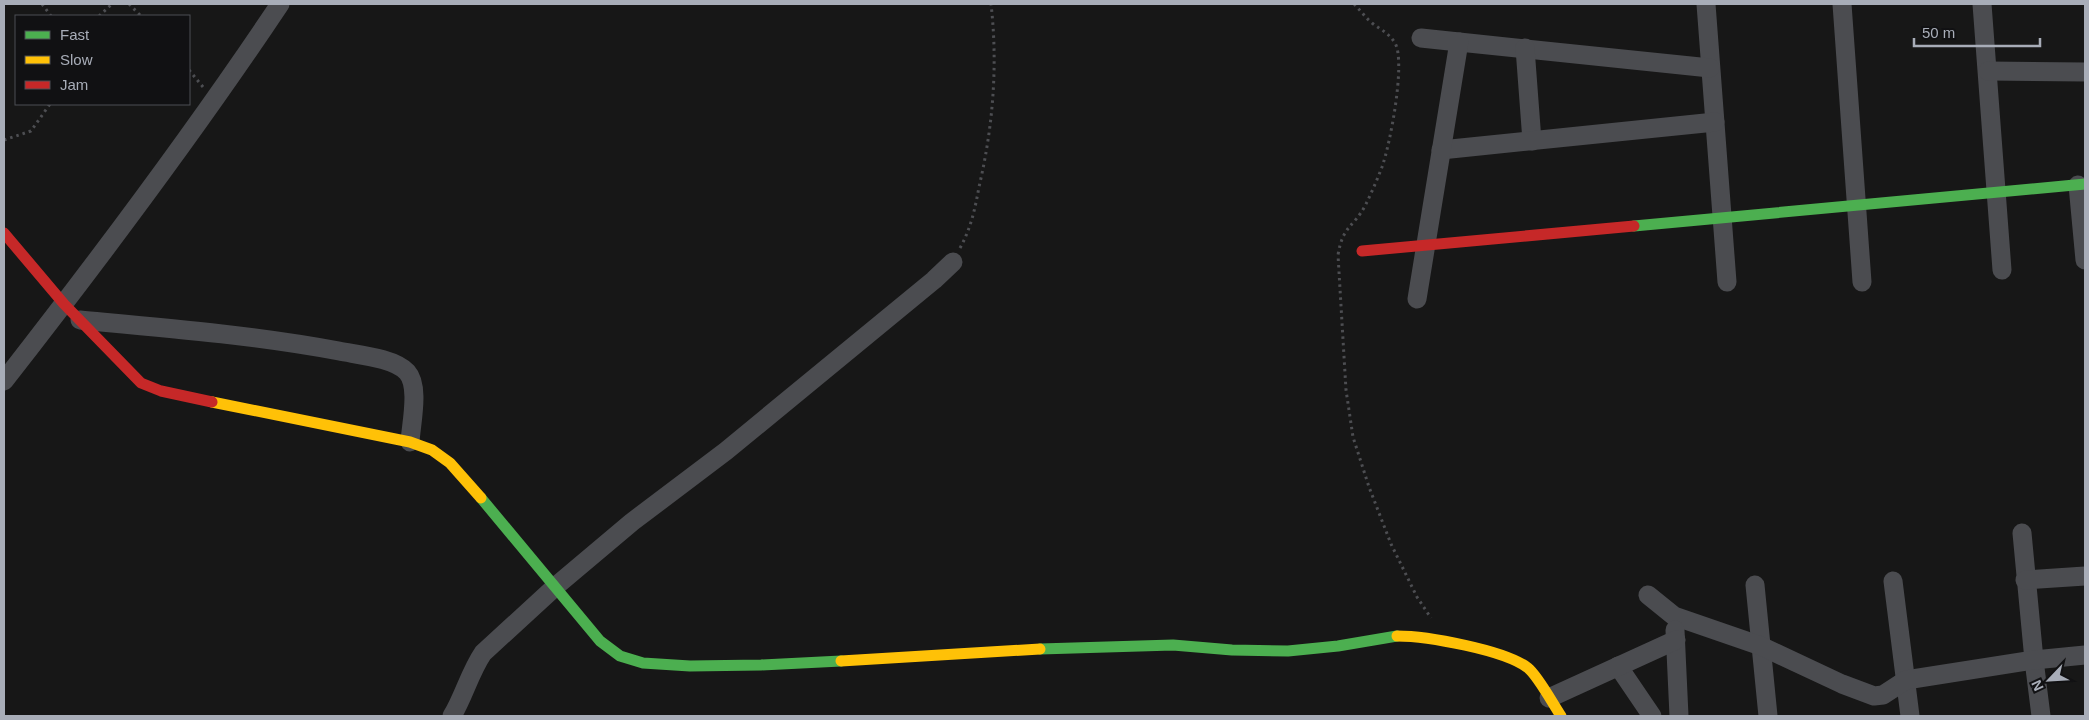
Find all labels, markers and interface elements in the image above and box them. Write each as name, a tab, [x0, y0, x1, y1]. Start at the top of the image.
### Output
legend	[15, 15, 190, 105]
scale bar	[1914, 15, 2040, 47]
text: 50 m	[1922, 24, 1955, 41]
text: Fast	[60, 26, 90, 43]
text: Slow	[60, 51, 93, 68]
text: Jam	[60, 76, 88, 93]
north arrow	[2024, 655, 2074, 705]
text: N	[2028, 678, 2047, 693]

